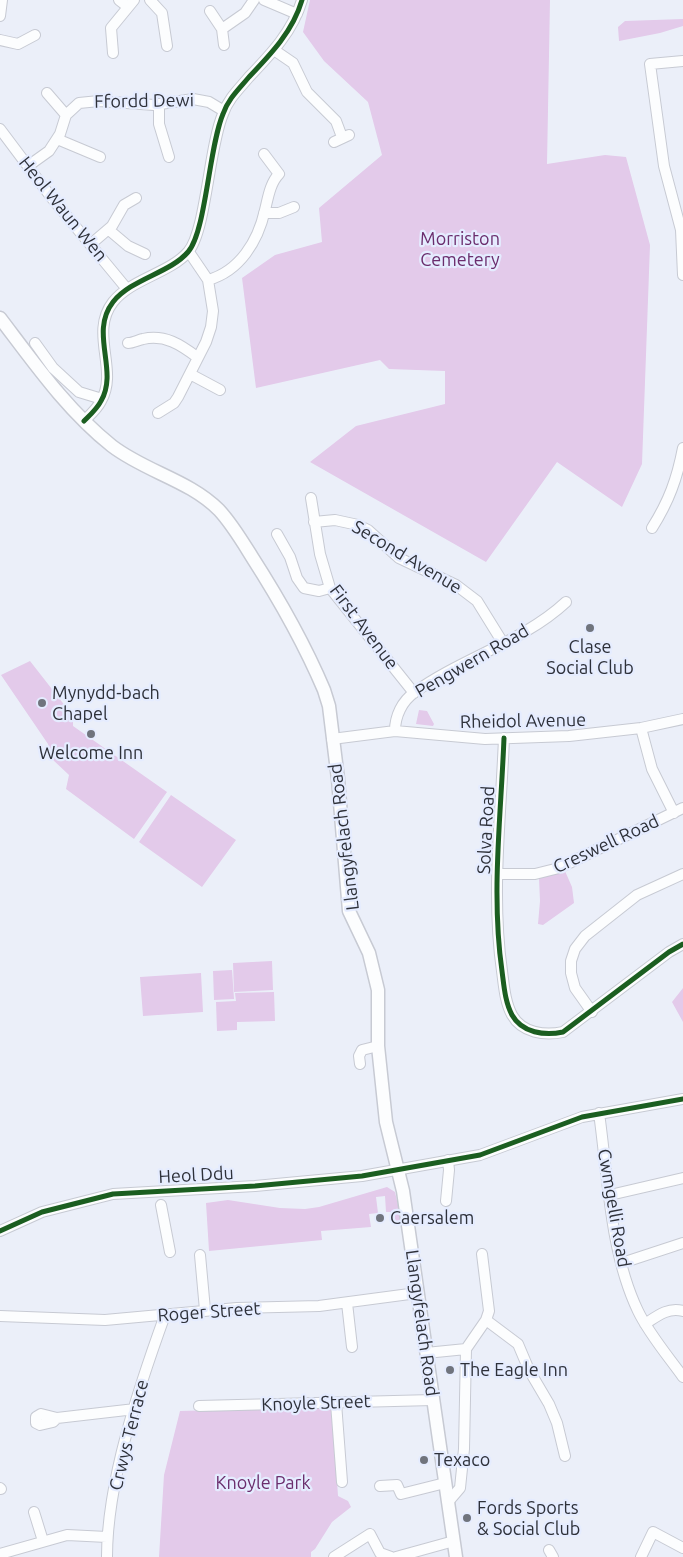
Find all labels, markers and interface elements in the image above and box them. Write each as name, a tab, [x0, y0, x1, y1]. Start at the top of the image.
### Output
street label: Ffordd Dewi	[94, 89, 194, 113]
street label: Heol Waun Wen	[14, 152, 112, 266]
park label: Morriston Cemetery	[420, 228, 500, 270]
street label: Second Avenue	[348, 516, 466, 598]
street label: First Avenue	[325, 580, 403, 674]
street label: Pengwern Road	[411, 620, 533, 702]
marker: Clase Social Club	[584, 622, 596, 634]
place label: Clase Social Club	[546, 636, 634, 679]
place label: Mynydd-bach Chapel	[52, 682, 160, 724]
marker: Mynydd-bach Chapel	[36, 697, 48, 709]
street label: Rheidol Avenue	[460, 709, 586, 733]
marker: Welcome Inn	[85, 728, 97, 740]
place label: Welcome Inn	[39, 742, 143, 764]
street label: Llangyfelach Road	[324, 762, 364, 912]
street label: Solva Road	[473, 785, 499, 875]
street label: Creswell Road	[550, 810, 662, 878]
street label: Cwmgelli Road	[593, 1147, 635, 1269]
street label: Heol Ddu	[158, 1162, 234, 1188]
place label: Caersalem	[390, 1207, 474, 1229]
marker: Caersalem	[374, 1212, 386, 1224]
street label: Llangyfelach Road	[401, 1248, 443, 1398]
street label: Roger Street	[157, 1298, 261, 1326]
place label: The Eagle Inn	[460, 1359, 568, 1381]
marker: The Eagle Inn	[444, 1364, 456, 1376]
street label: Crwys Terrace	[105, 1377, 153, 1493]
street label: Knoyle Street	[261, 1390, 371, 1416]
place label: Texaco	[434, 1449, 490, 1471]
marker: Texaco	[418, 1454, 430, 1466]
park label: Knoyle Park	[216, 1472, 310, 1494]
place label: Fords Sports & Social Club	[477, 1497, 580, 1540]
marker: Fords Sports & Social Club	[461, 1512, 473, 1524]

